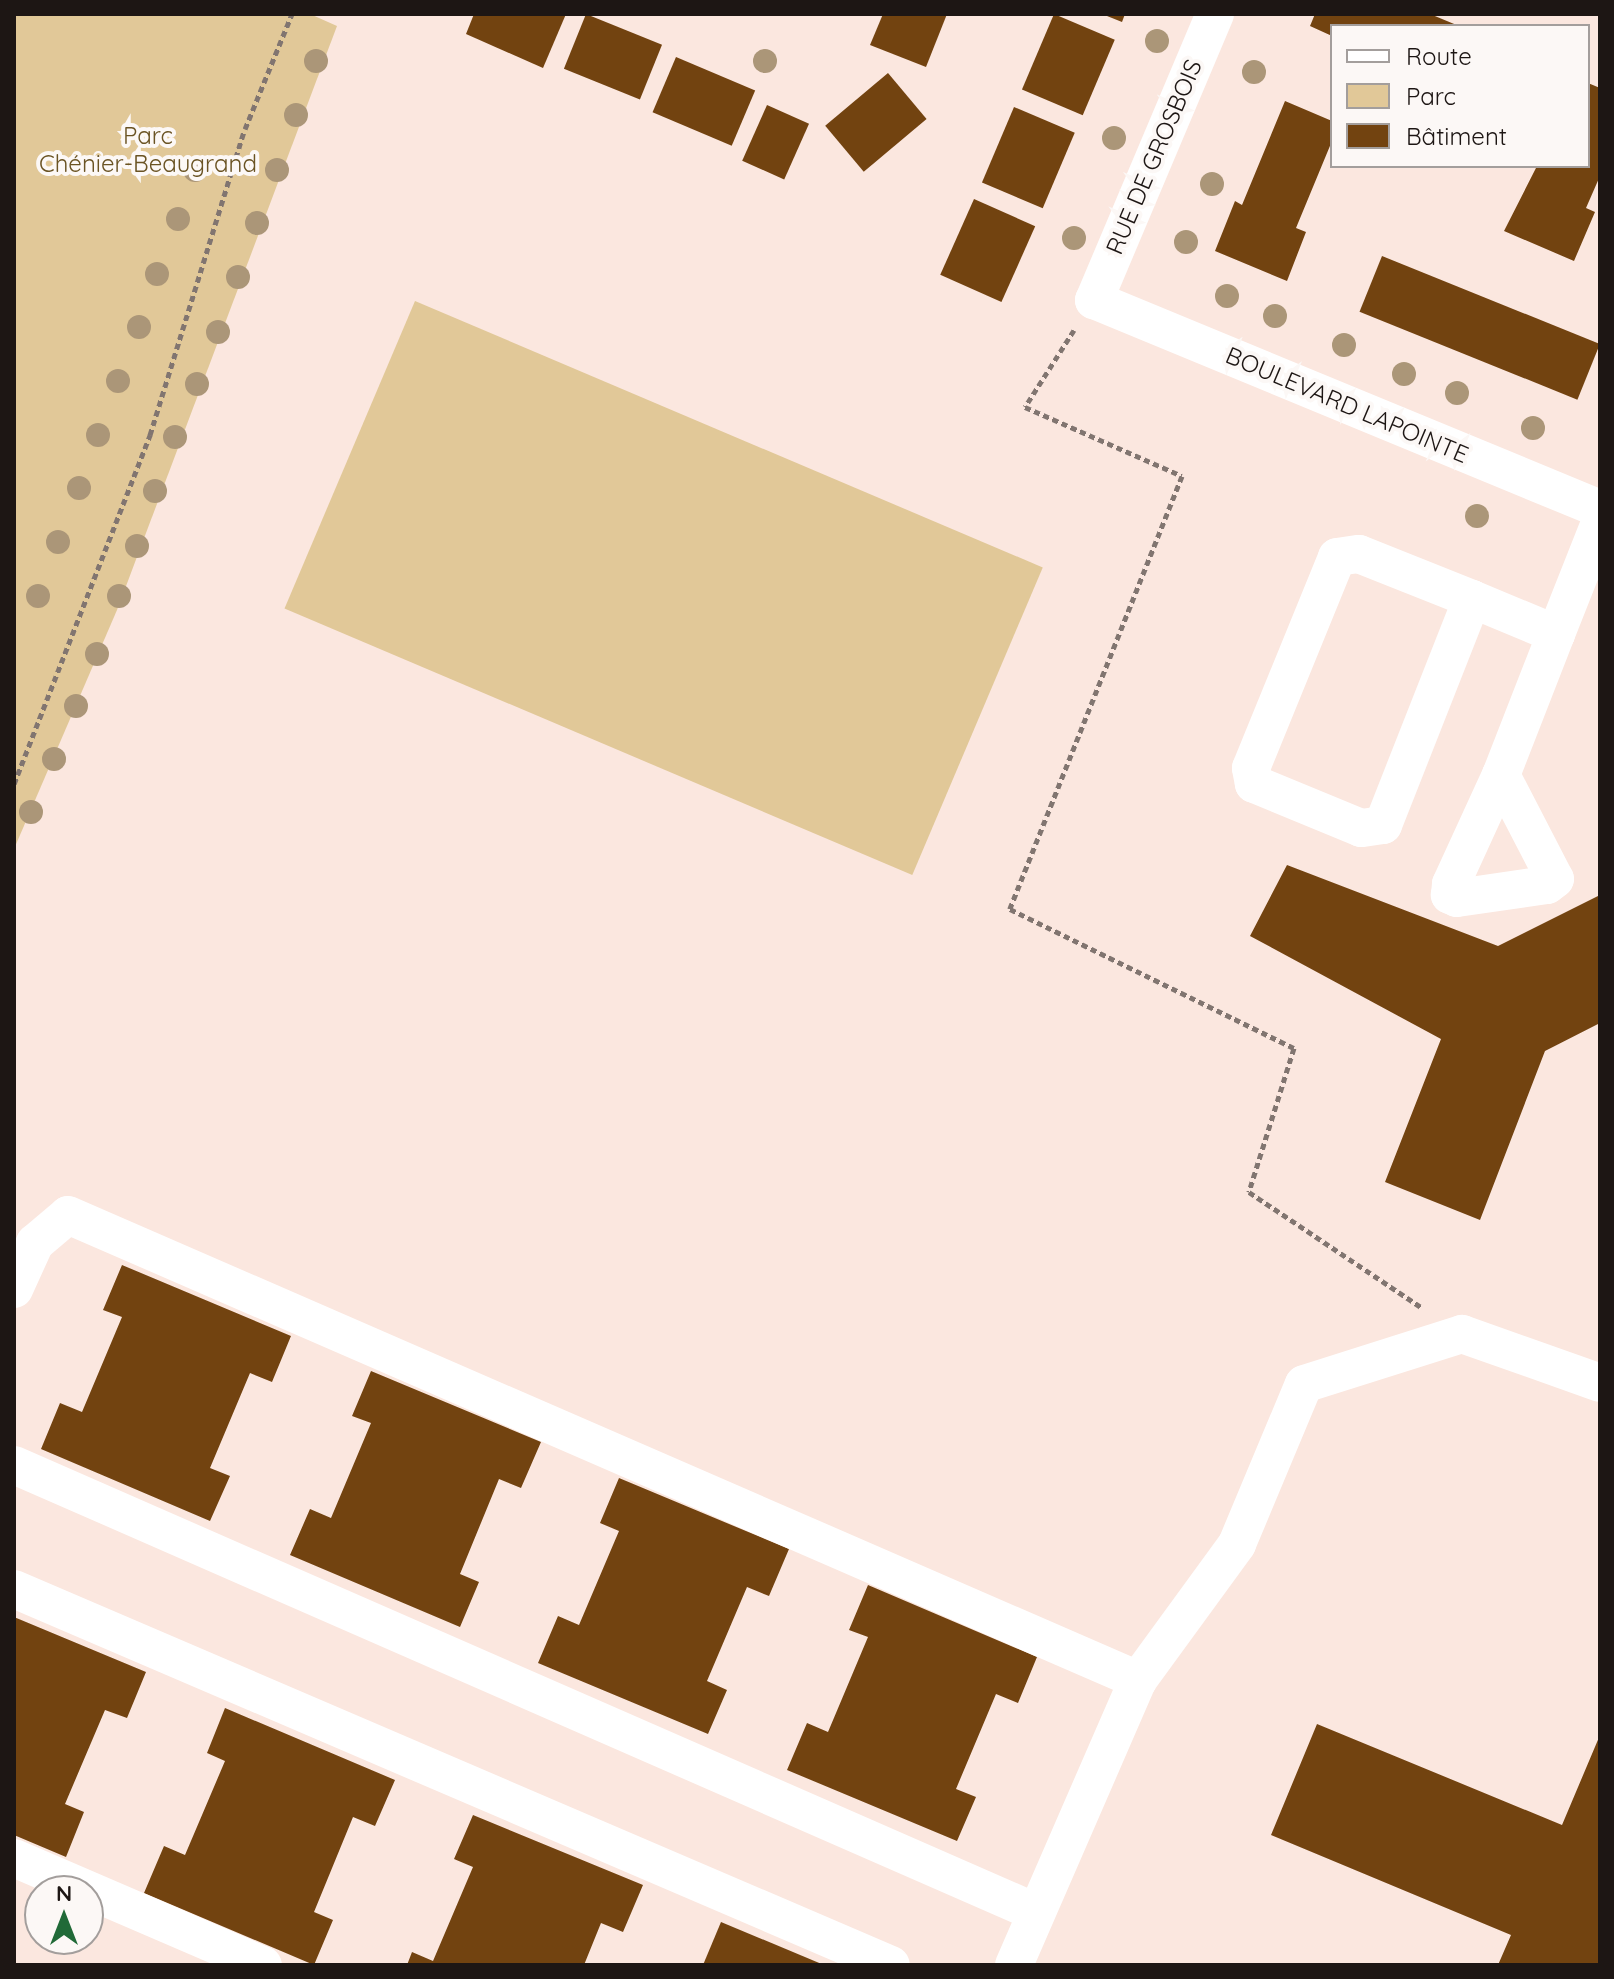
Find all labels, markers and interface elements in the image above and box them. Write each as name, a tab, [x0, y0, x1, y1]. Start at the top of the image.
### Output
legend	[1330, 24, 1590, 168]
text: Route	[1406, 41, 1472, 71]
street label: RUE DE GROSBOIS	[1100, 55, 1208, 259]
text: Parc	[1406, 81, 1456, 111]
text: Bâtiment	[1406, 121, 1507, 151]
park label: Parc Chénier-Beaugrand	[39, 122, 257, 178]
street label: BOULEVARD LAPOINTE	[1221, 341, 1473, 469]
north arrow	[24, 1875, 104, 1955]
text: N	[56, 1879, 72, 1907]

